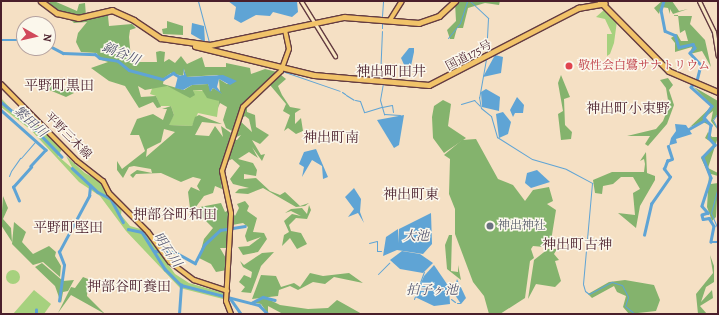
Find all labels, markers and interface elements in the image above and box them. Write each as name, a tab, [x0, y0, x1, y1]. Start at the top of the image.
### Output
north arrow	[16, 16, 56, 56]
text: N	[39, 33, 55, 43]
street label: 国道175号	[443, 38, 495, 74]
water label: 鍋谷川	[100, 39, 142, 69]
place label: 敬性会白鷺サナトリウム	[578, 59, 710, 73]
marker: 敬性会白鷺サナトリウム	[563, 60, 575, 72]
district label: 神出町田井	[356, 64, 426, 80]
district label: 平野町黒田	[24, 78, 94, 94]
district label: 神出町小束野	[586, 101, 670, 117]
water label: 繁田川	[10, 103, 50, 141]
street label: 平野三木線	[42, 110, 94, 162]
district label: 神出町南	[303, 130, 359, 146]
district label: 神出町東	[383, 187, 439, 203]
district label: 押部谷町和田	[133, 207, 217, 223]
place label: 神出神社	[498, 219, 546, 233]
district label: 平野町堅田	[33, 220, 103, 236]
marker: 神出神社	[485, 221, 495, 231]
water label: 大池	[403, 228, 429, 244]
water label: 明石川	[149, 230, 185, 270]
district label: 神出町古神	[542, 237, 612, 253]
district label: 押部谷町養田	[87, 279, 171, 295]
water label: 拍子ヶ池	[406, 282, 458, 298]

